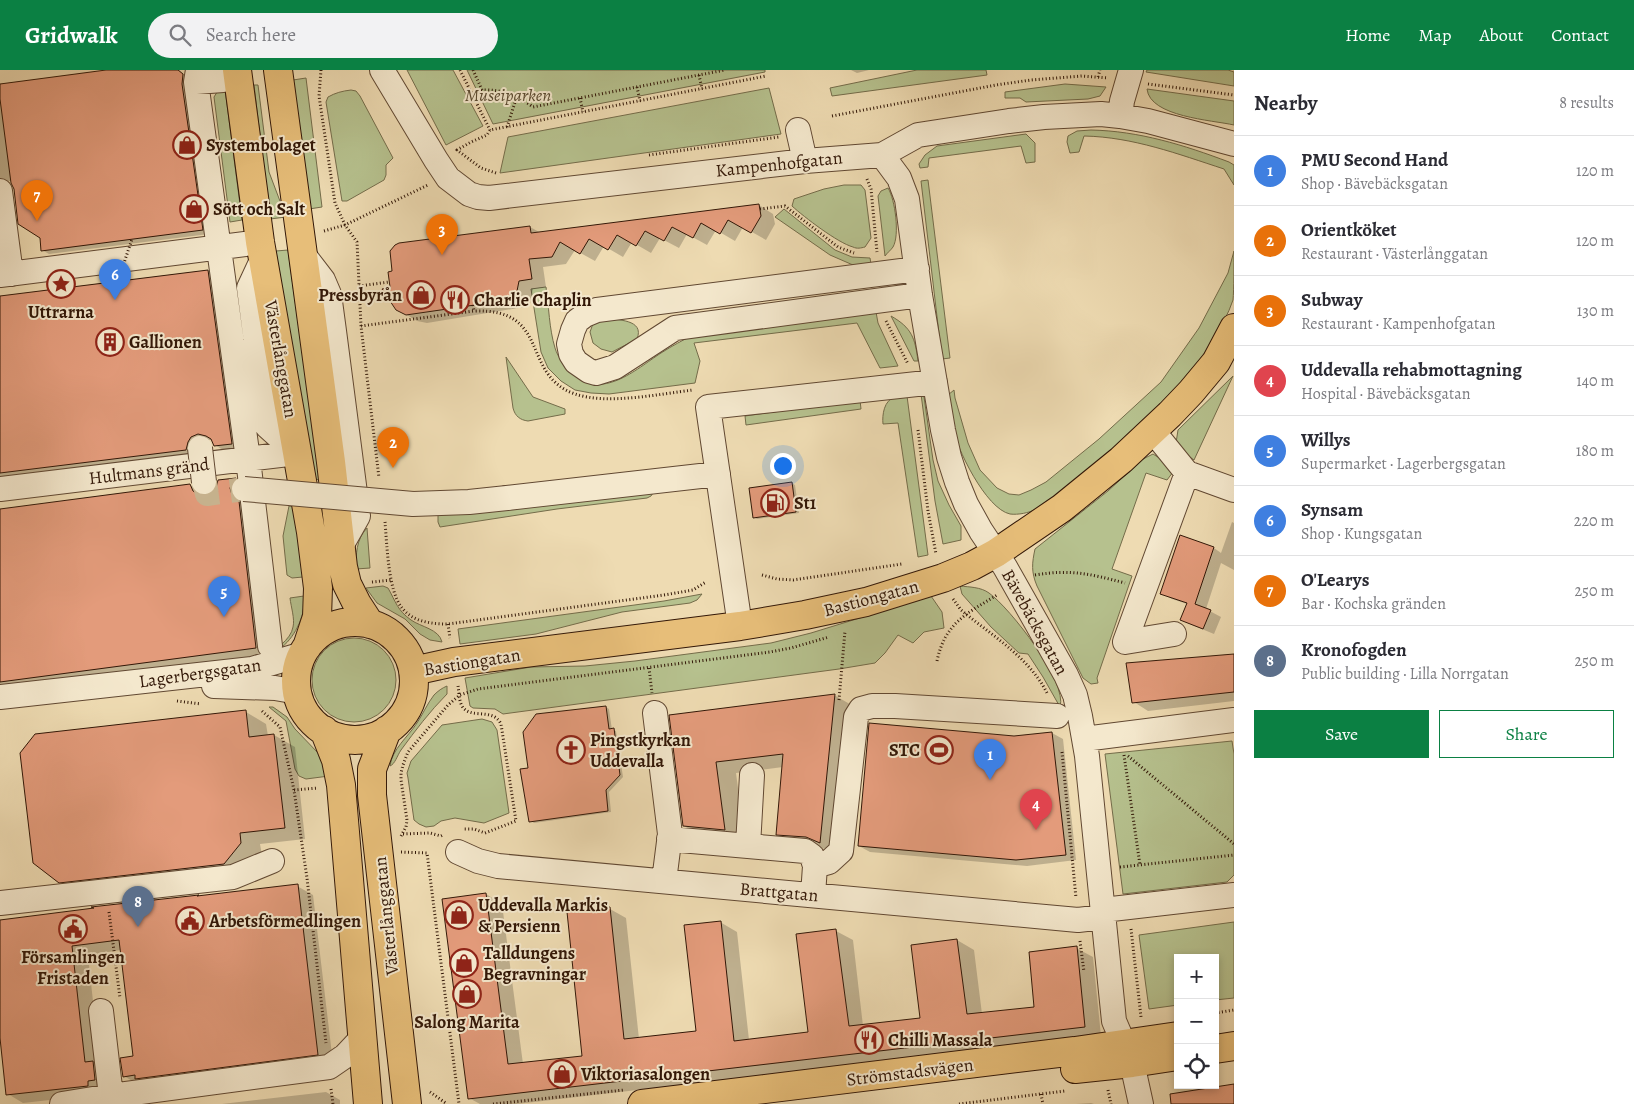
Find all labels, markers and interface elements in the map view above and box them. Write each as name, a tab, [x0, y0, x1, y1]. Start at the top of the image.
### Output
search box	[148, 13, 498, 58]
text: Gridwalk	[25, 19, 118, 51]
icon: search	[166, 21, 194, 49]
text: Search here	[206, 22, 296, 48]
text: Home	[1345, 23, 1390, 47]
text: Map	[1418, 23, 1451, 47]
text: About	[1479, 23, 1523, 47]
text: Contact	[1551, 23, 1609, 47]
park label: Museiparken	[465, 83, 551, 107]
text: Nearby	[1254, 89, 1317, 117]
text: 8 results	[1559, 92, 1614, 114]
shop icon: Systembolaget	[172, 130, 202, 160]
place label: Systembolaget	[206, 133, 316, 157]
street label: Kampenhofgatan	[714, 145, 844, 183]
text: PMU Second Hand	[1301, 147, 1448, 173]
text: 1	[1267, 160, 1273, 182]
text: 120 m	[1576, 160, 1614, 182]
text: Shop · Bävebäcksgatan	[1301, 173, 1448, 195]
pin: 7	[21, 180, 53, 221]
shop icon: Sött och Salt	[179, 194, 209, 224]
place label: Sött och Salt	[213, 197, 305, 221]
pin: 3	[426, 214, 458, 255]
text: Orientköket	[1301, 217, 1397, 243]
text: 2	[1266, 230, 1274, 252]
text: 120 m	[1576, 230, 1614, 252]
text: Restaurant · Västerlånggatan	[1301, 243, 1488, 265]
pin: 6	[99, 259, 131, 300]
place icon: Uttrarna	[46, 269, 76, 299]
shop icon: Pressbyrån	[406, 280, 436, 310]
place label: Pressbyrån	[318, 283, 402, 307]
restaurant icon: Charlie Chaplin	[440, 285, 470, 315]
text: Subway	[1301, 287, 1363, 313]
place label: Charlie Chaplin	[474, 288, 592, 312]
street label: Västerlånggatan	[259, 297, 303, 420]
place label: Uttrarna	[28, 300, 94, 324]
text: 3	[1267, 300, 1273, 322]
text: 130 m	[1577, 300, 1614, 322]
text: Restaurant · Kampenhofgatan	[1301, 313, 1496, 335]
building icon: Gallionen	[95, 327, 125, 357]
place label: Gallionen	[129, 330, 202, 354]
text: Uddevalla rehabmottagning	[1301, 357, 1522, 383]
text: 4	[1266, 370, 1274, 392]
text: 140 m	[1576, 370, 1614, 392]
text: Hospital · Bävebäcksgatan	[1301, 383, 1471, 405]
pin: 2	[377, 427, 409, 468]
text: Willys	[1301, 427, 1350, 453]
text: 5	[1267, 440, 1273, 462]
text: 180 m	[1576, 440, 1614, 462]
street label: Hultmans gränd	[87, 452, 211, 490]
your location	[770, 453, 796, 479]
text: Supermarket · Lagerbergsgatan	[1301, 453, 1506, 475]
fuel station icon: St1	[760, 488, 790, 518]
place label: St1	[794, 491, 817, 515]
text: Synsam	[1301, 497, 1363, 523]
text: 6	[1266, 510, 1274, 532]
text: 220 m	[1574, 510, 1614, 532]
text: Shop · Kungsgatan	[1301, 523, 1422, 545]
street label: Bävebäcksgatan	[996, 565, 1074, 679]
text: O'Learys	[1301, 567, 1369, 593]
street label: Bastiongatan	[821, 574, 921, 622]
pin: 5	[208, 576, 240, 617]
text: 7	[1267, 580, 1273, 602]
text: 250 m	[1575, 580, 1614, 602]
text: Bar · Kochska gränden	[1301, 593, 1446, 615]
text: Kronofogden	[1301, 637, 1407, 663]
street label: Bastiongatan	[422, 642, 522, 681]
text: 8	[1266, 650, 1274, 672]
text: 250 m	[1575, 650, 1614, 672]
street label: Lagerbergsgatan	[137, 653, 263, 693]
text: Public building · Lilla Norrgatan	[1301, 663, 1509, 685]
button: Save	[1254, 710, 1429, 758]
button: Share	[1439, 710, 1614, 758]
place label: Pingstkyrkan Uddevalla	[590, 728, 691, 773]
church icon: Pingstkyrkan Uddevalla	[556, 735, 586, 765]
sports icon: STC	[924, 735, 954, 765]
place label: STC	[889, 738, 920, 762]
pin: 1	[974, 739, 1006, 780]
pin: 4	[1020, 789, 1052, 830]
street label: Västerlånggatan	[368, 855, 404, 977]
street label: Brattgatan	[739, 877, 819, 907]
pin: 8	[122, 886, 154, 927]
place label: Uddevalla Markis & Persienn	[478, 893, 608, 938]
shop icon: Uddevalla Markis & Persienn	[444, 900, 474, 930]
public building icon: Arbetsförmedlingen	[175, 906, 205, 936]
place label: Arbetsförmedlingen	[208, 909, 361, 933]
public building icon: Församlingen Fristaden	[58, 914, 88, 944]
place label: Talldungens Begravningar	[483, 941, 587, 986]
place label: Församlingen Fristaden	[21, 945, 125, 990]
shop icon: Talldungens Begravningar	[449, 948, 479, 978]
map controls	[1174, 954, 1219, 1089]
button: +	[1174, 954, 1219, 999]
shop icon: Salong Marita	[452, 979, 482, 1009]
button: −	[1174, 999, 1219, 1044]
place label: Salong Marita	[414, 1010, 520, 1034]
restaurant icon: Chilli Massala	[854, 1025, 884, 1055]
place label: Chilli Massala	[888, 1028, 993, 1052]
button: locate	[1174, 1044, 1219, 1089]
street label: Strömstadsvägen	[845, 1052, 975, 1092]
shop icon: Viktoriasalongen	[547, 1059, 577, 1089]
place label: Viktoriasalongen	[580, 1062, 710, 1086]

